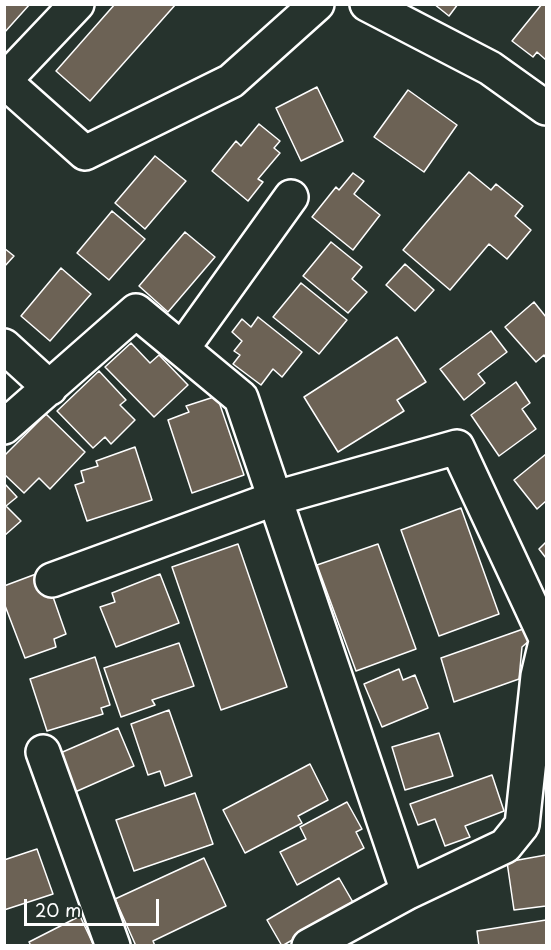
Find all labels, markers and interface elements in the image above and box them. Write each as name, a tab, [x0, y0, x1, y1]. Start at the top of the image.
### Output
scale bar	[27, 887, 162, 925]
text: 20 m	[35, 896, 81, 923]

